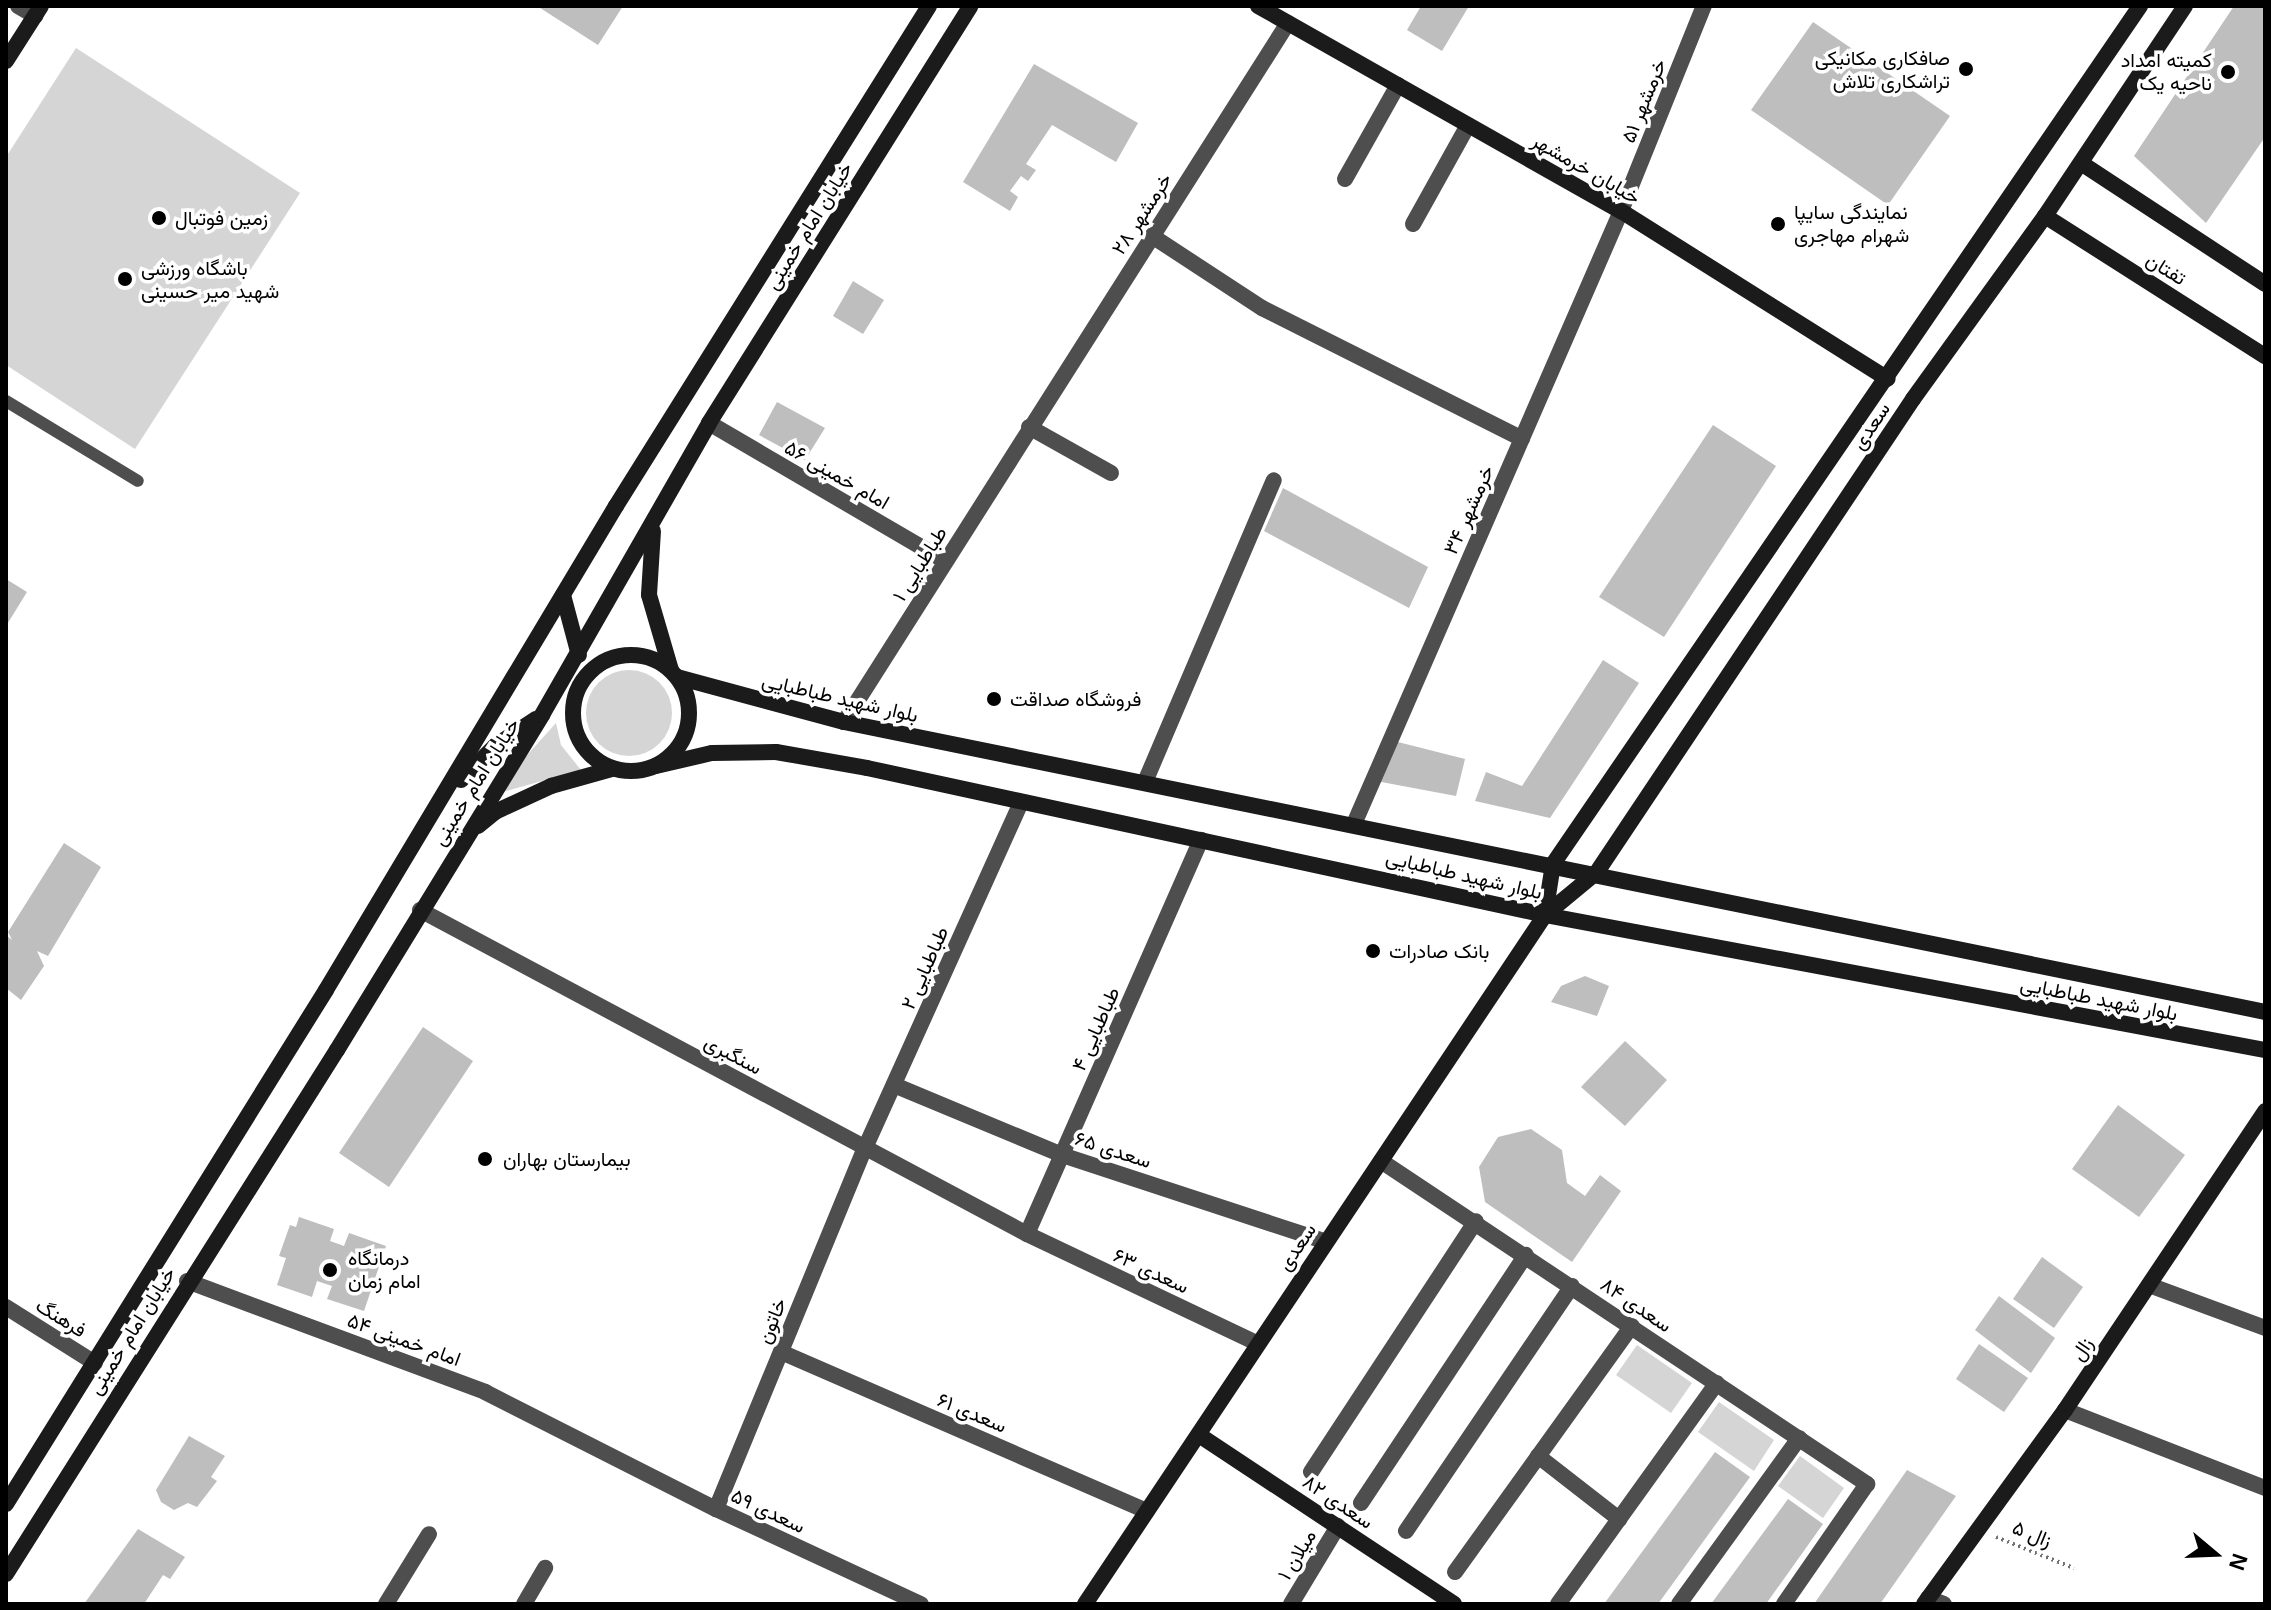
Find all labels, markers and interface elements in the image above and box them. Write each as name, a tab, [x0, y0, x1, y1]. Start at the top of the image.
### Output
place label: صافکاری مکانیکی تراشکاری تلاش	[1815, 46, 1950, 93]
place label: کمیته امداد ناحیه یک	[2121, 48, 2212, 95]
street label: خرمشهر ۵۱	[1616, 56, 1672, 146]
marker: صافکاری مکانیکی تراشکاری تلاش	[1957, 60, 1975, 78]
marker: کمیته امداد ناحیه یک	[2219, 63, 2237, 81]
street label: خیابان خرمشهر	[1528, 128, 1644, 210]
street label: خیابان امام خمینی	[760, 158, 858, 294]
street label: خرمشهر ۲۸	[1107, 169, 1177, 259]
place label: نمایندگی سایپا شهرام مهاجری	[1794, 200, 1909, 247]
place label: زمین فوتبال	[175, 206, 268, 230]
marker: زمین فوتبال	[150, 209, 168, 227]
marker: نمایندگی سایپا شهرام مهاجری	[1769, 215, 1787, 233]
street label: تفتان	[2142, 248, 2190, 290]
place label: باشگاه ورزشی شهید میر حسینی	[141, 256, 279, 303]
marker: باشگاه ورزشی شهید میر حسینی	[116, 270, 134, 288]
street label: سعدی	[1847, 398, 1895, 454]
street label: امام خمینی ۵۶	[780, 435, 894, 515]
street label: خرمشهر ۳۴	[1439, 462, 1499, 558]
street label: طباطبایی ۱	[888, 522, 952, 606]
street label: بلوار شهید طباطبایی	[759, 668, 921, 728]
place label: فروشگاه صداقت	[1010, 687, 1141, 711]
marker: فروشگاه صداقت	[985, 690, 1003, 708]
street label: خیابان امام خمینی	[427, 714, 525, 850]
street label: بلوار شهید طباطبایی	[1383, 845, 1545, 905]
street label: طباطبایی ۲	[896, 923, 954, 1013]
place label: بانک صادرات	[1389, 939, 1489, 963]
marker: بانک صادرات	[1364, 942, 1382, 960]
street label: بلوار شهید طباطبایی	[2018, 972, 2180, 1026]
street label: طباطبایی ۴	[1067, 983, 1125, 1075]
street label: سنگبری	[700, 1030, 766, 1080]
street label: سعدی ۶۵	[1072, 1126, 1154, 1174]
place label: بیمارستان بهاران	[503, 1147, 631, 1171]
marker: بیمارستان بهاران	[474, 1148, 496, 1170]
street label: سعدی	[1273, 1219, 1321, 1275]
street label: سعدی ۶۳	[1109, 1243, 1193, 1299]
place label: درمانگاه امام زمان	[348, 1246, 421, 1293]
marker: درمانگاه امام زمان	[319, 1259, 341, 1281]
street label: خیابان امام خمینی	[83, 1263, 181, 1399]
street label: سعدی ۸۴	[1596, 1272, 1676, 1338]
street label: فرهنگ	[31, 1293, 91, 1343]
street label: خاتون	[752, 1295, 792, 1347]
street label: امام خمینی ۵۴	[344, 1308, 464, 1372]
street label: زال	[2066, 1333, 2098, 1365]
street label: سعدی ۶۱	[934, 1388, 1010, 1438]
street label: سعدی ۸۲	[1298, 1470, 1378, 1534]
street label: سعدی ۵۹	[727, 1483, 809, 1539]
north arrow	[2175, 1514, 2255, 1594]
street label: زال ۵	[2009, 1515, 2055, 1553]
street label: میلان ۱	[1273, 1525, 1321, 1585]
text: N	[2224, 1550, 2253, 1574]

